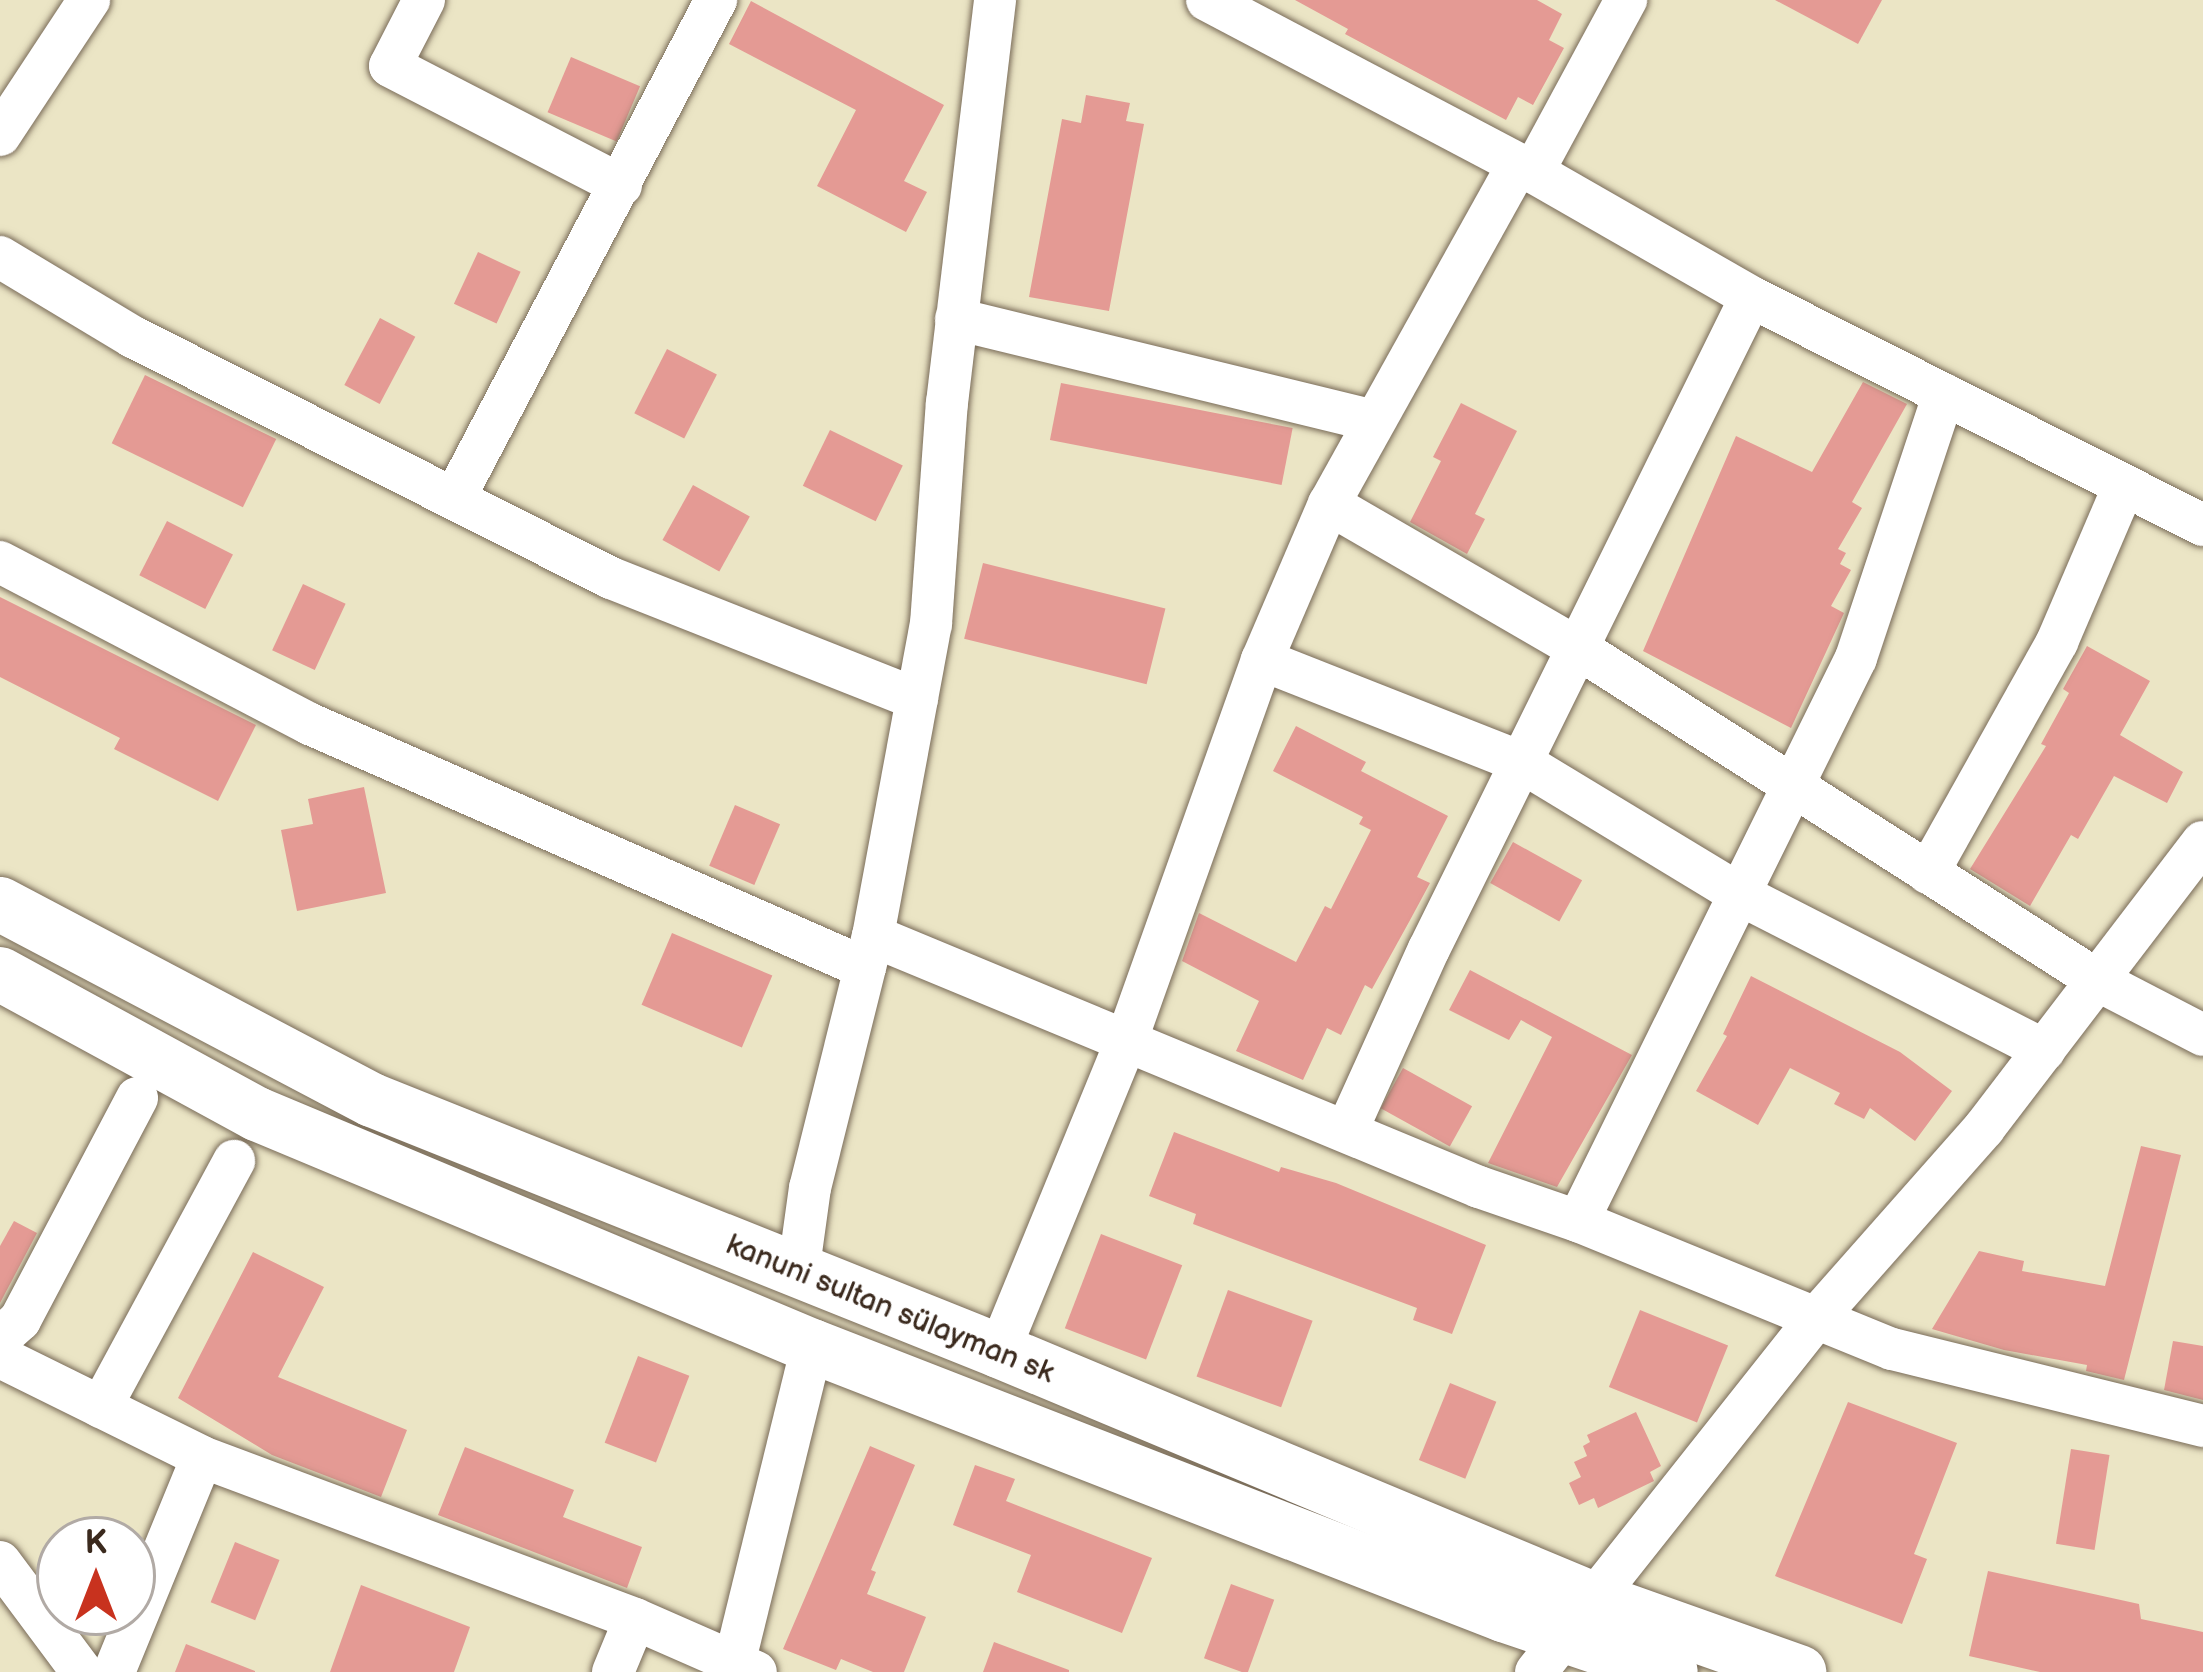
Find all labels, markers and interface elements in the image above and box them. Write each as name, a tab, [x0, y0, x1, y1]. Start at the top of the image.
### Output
street label: kanuni sultan sülayman sk	[721, 1227, 1059, 1391]
north arrow	[36, 1516, 156, 1636]
text: K	[85, 1523, 107, 1563]

